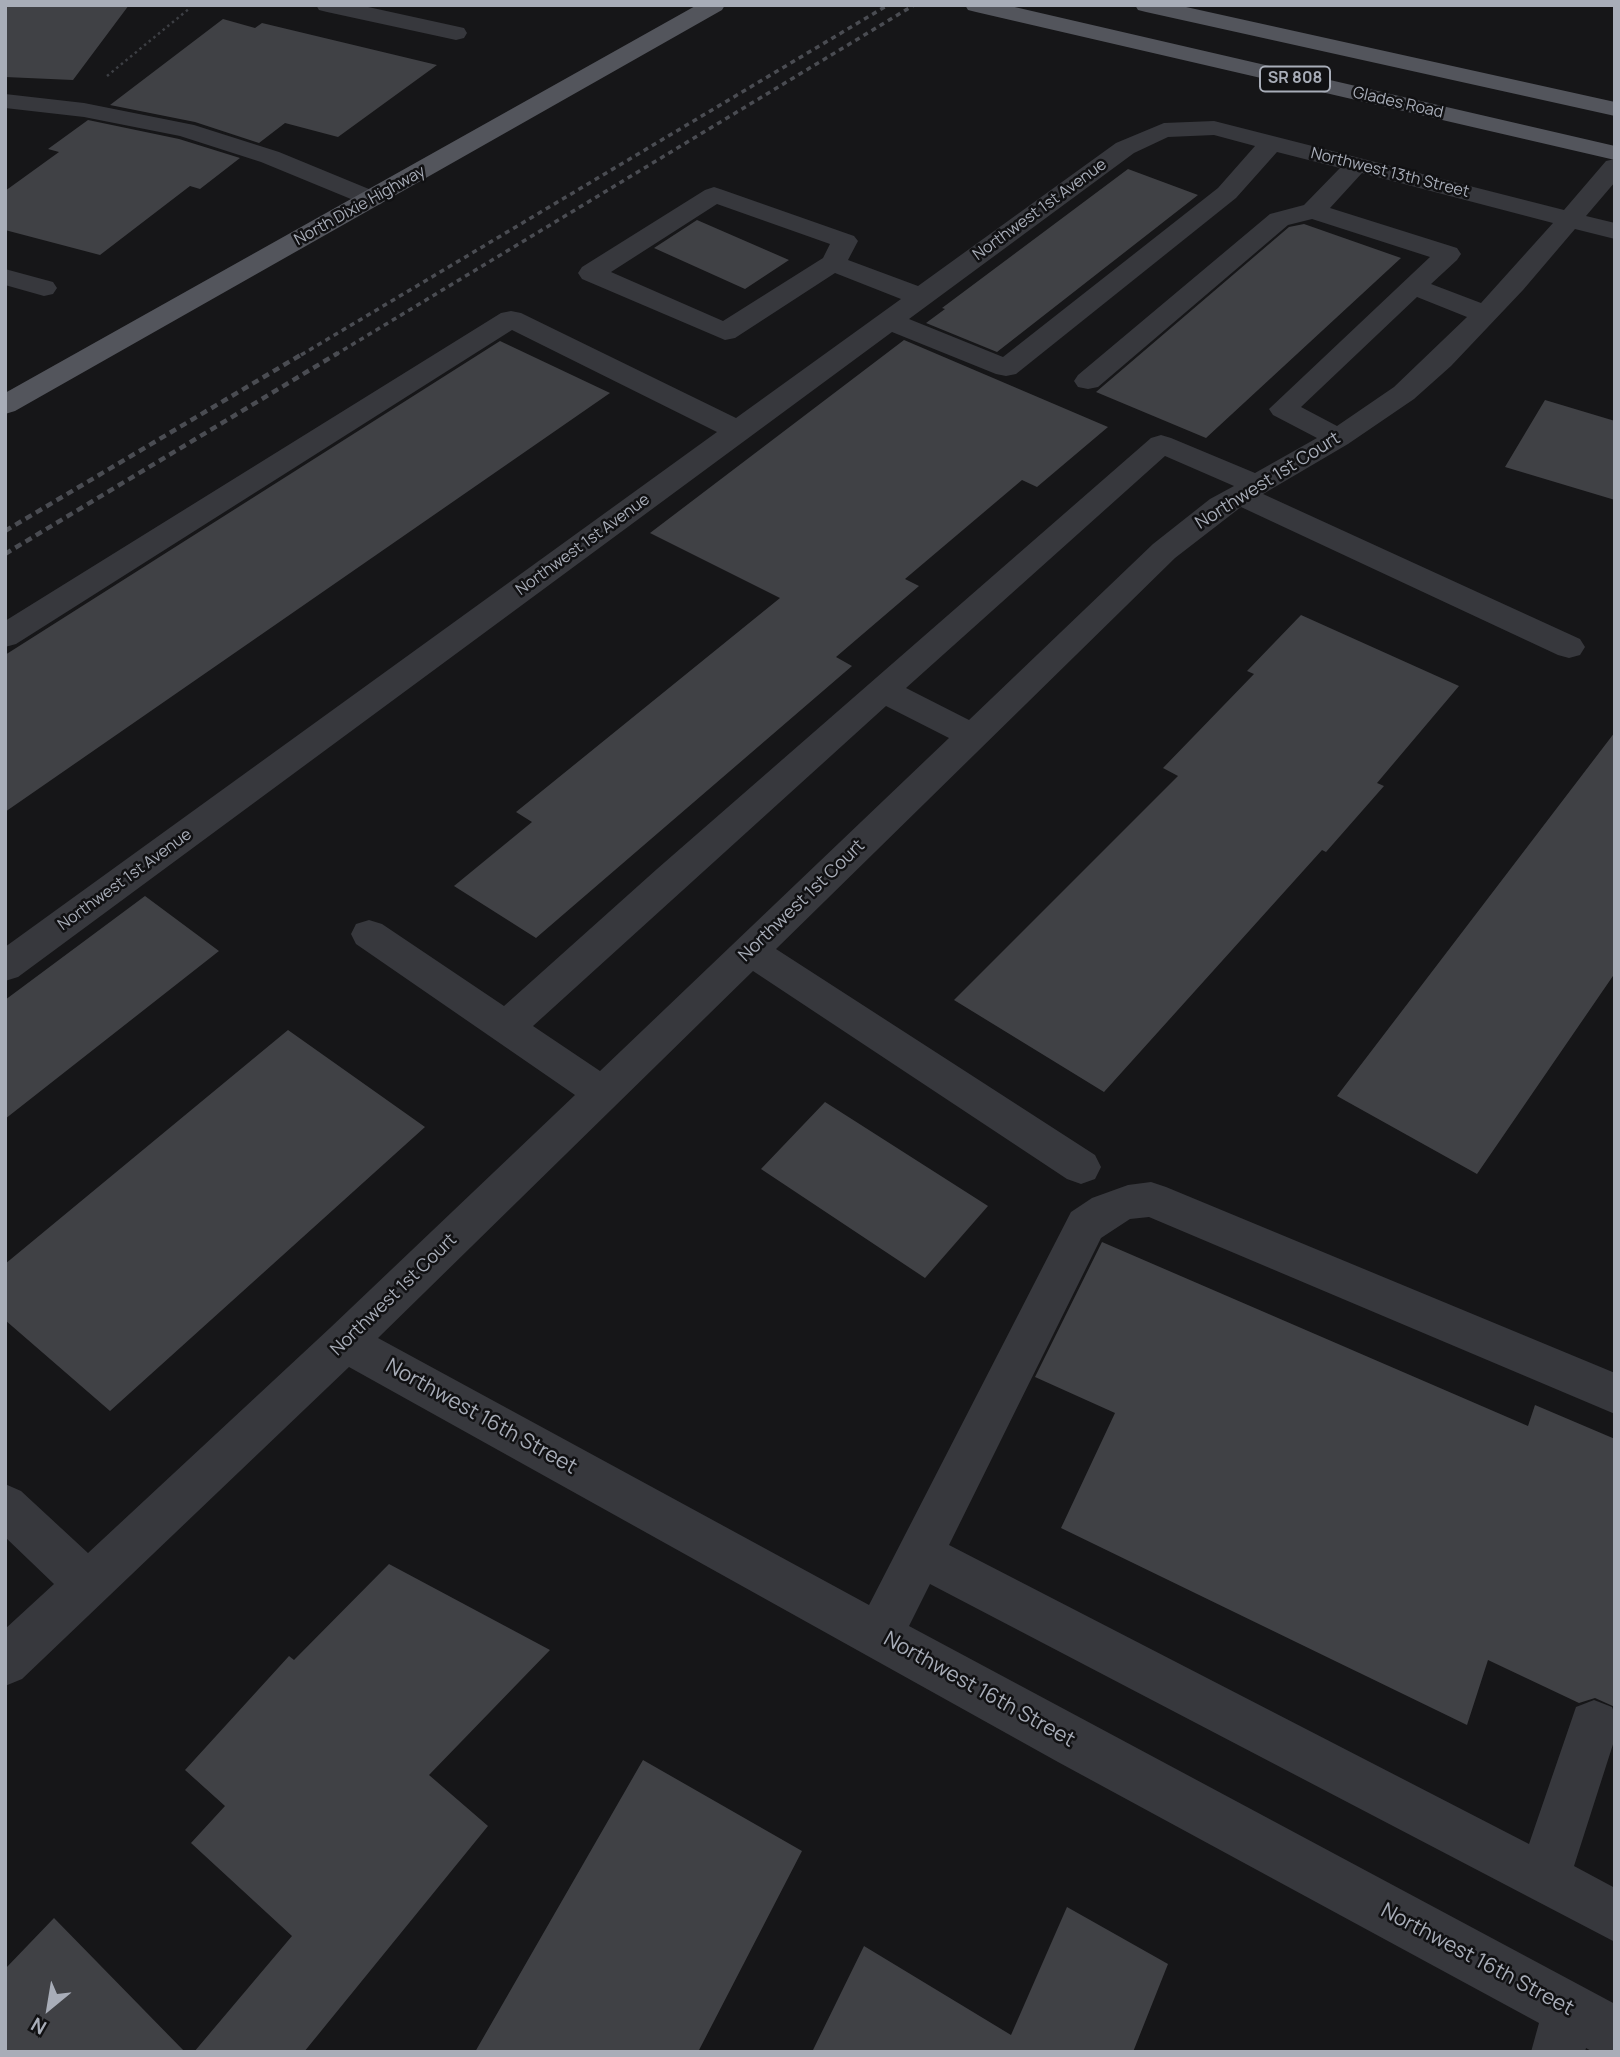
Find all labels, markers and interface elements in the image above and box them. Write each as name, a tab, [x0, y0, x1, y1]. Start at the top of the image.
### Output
road number: SR 808	[1260, 66, 1330, 92]
street label: Glades Road	[1351, 83, 1445, 123]
street label: Northwest 13th Street	[1309, 144, 1471, 202]
street label: Northwest 1st Avenue	[969, 155, 1111, 265]
street label: North Dixie Highway	[291, 162, 429, 250]
street label: Northwest 1st Court	[1192, 428, 1344, 534]
street label: Northwest 1st Avenue	[512, 490, 654, 600]
street label: Northwest 1st Avenue	[54, 825, 196, 935]
street label: Northwest 1st Court	[735, 835, 869, 967]
street label: Northwest 1st Court	[327, 1229, 461, 1361]
street label: Northwest 16th Street	[381, 1354, 581, 1480]
street label: Northwest 16th Street	[879, 1627, 1079, 1753]
street label: Northwest 16th Street	[1376, 1898, 1578, 2022]
north arrow	[14, 1973, 84, 2043]
text: N	[26, 2012, 51, 2041]

